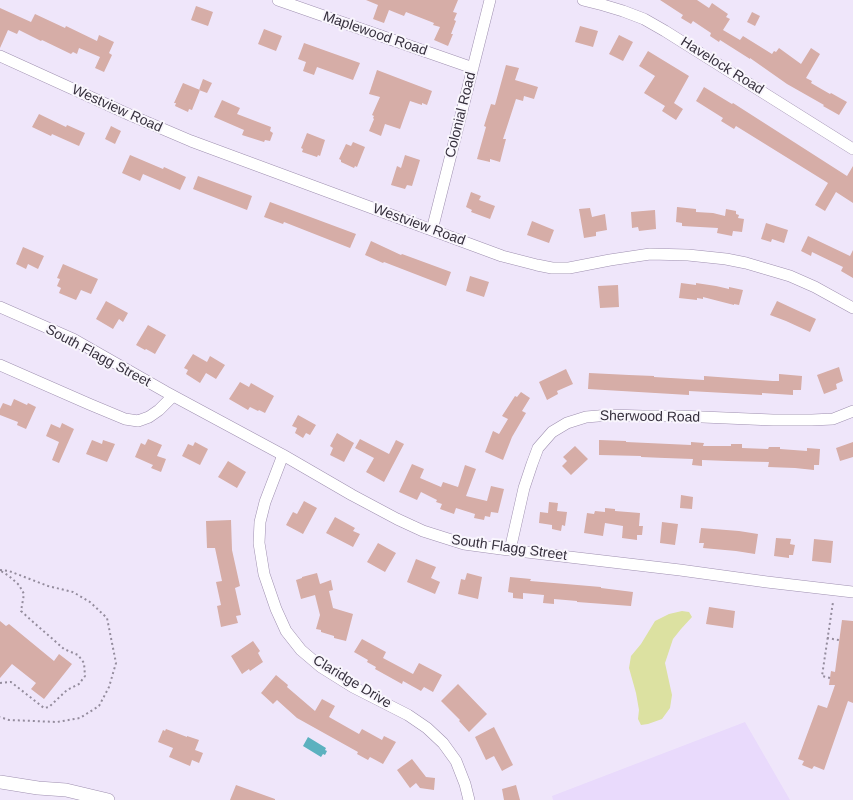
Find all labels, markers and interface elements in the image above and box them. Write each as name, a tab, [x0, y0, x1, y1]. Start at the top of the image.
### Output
street label: Maplewood Road	[321, 8, 429, 60]
street label: Havelock Road	[677, 34, 767, 98]
street label: Colonial Road	[442, 70, 480, 160]
street label: Westview Road	[69, 82, 165, 136]
street label: Westview Road	[371, 201, 467, 249]
street label: South Flagg Street	[43, 321, 153, 391]
street label: Sherwood Road	[600, 408, 700, 426]
street label: South Flagg Street	[450, 532, 568, 564]
street label: Claridge Drive	[310, 652, 394, 712]

